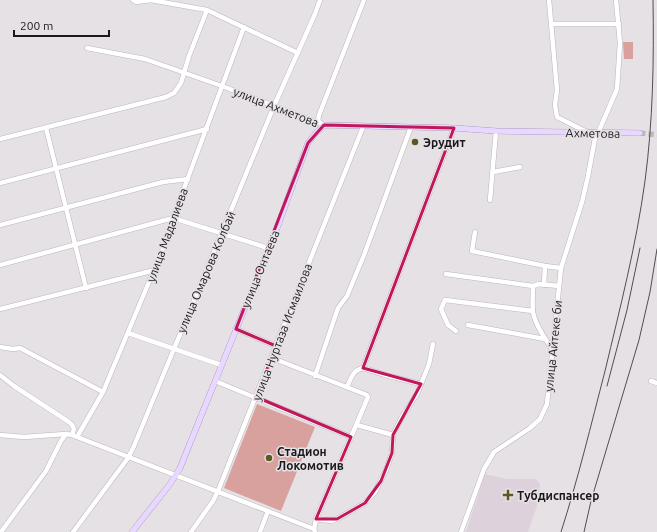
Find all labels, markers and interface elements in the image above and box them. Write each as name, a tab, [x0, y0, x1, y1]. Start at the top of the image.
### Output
scale bar	[14, 12, 109, 38]
text: 200 m	[20, 19, 53, 32]
street label: улица Ахметова	[232, 85, 320, 129]
street label: Ахметова	[566, 126, 620, 140]
place label: Эрудит	[423, 136, 466, 149]
marker: Эрудит	[410, 137, 420, 147]
street label: улица Мадалиева	[144, 186, 190, 284]
street label: улица Омарова Колбай	[174, 209, 238, 335]
street label: улица Онтаева	[238, 228, 282, 310]
street label: улица Нуртаза Исмаилова	[250, 262, 314, 402]
street label: улица Айтеке би	[542, 300, 564, 392]
place label: Стадион Локомотив	[277, 445, 344, 472]
marker: Стадион Локомотив	[264, 453, 274, 463]
marker: Тубдиспансер	[502, 489, 514, 501]
place label: Тубдиспансер	[517, 489, 599, 502]

